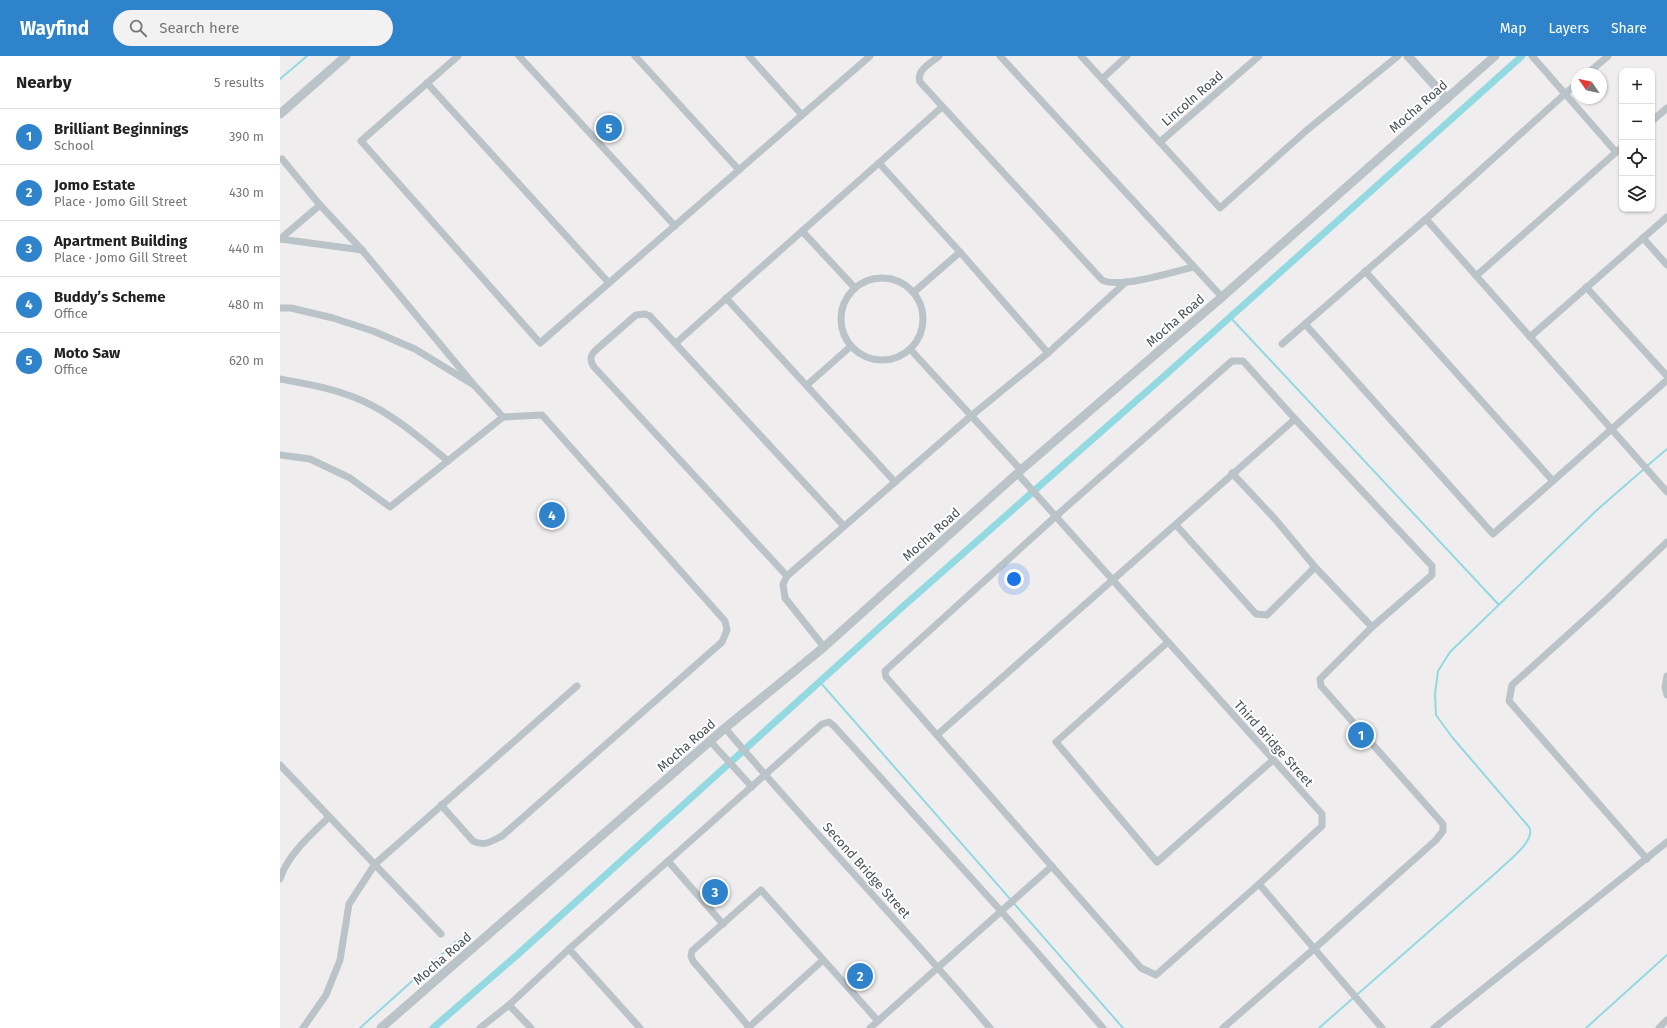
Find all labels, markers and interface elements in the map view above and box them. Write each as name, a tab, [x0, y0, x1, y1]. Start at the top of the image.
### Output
search box	[113, 10, 393, 46]
text: Wayfind	[20, 17, 89, 40]
icon: search	[127, 17, 149, 39]
text: Search here	[159, 19, 239, 37]
text: Map	[1500, 20, 1526, 37]
text: Layers	[1548, 20, 1589, 37]
text: Share	[1611, 20, 1647, 37]
street label: Lincoln Road	[1159, 68, 1226, 129]
north arrow	[1571, 68, 1607, 104]
map controls	[1619, 68, 1655, 212]
button: +	[1619, 68, 1655, 104]
text: Nearby	[16, 72, 71, 93]
text: 5 results	[214, 75, 264, 90]
street label: Mocha Road	[1386, 77, 1450, 136]
button: −	[1619, 104, 1655, 140]
pin: 5	[596, 113, 622, 143]
text: Brilliant Beginnings	[54, 120, 188, 138]
text: 1	[26, 129, 32, 144]
text: 390 m	[229, 129, 264, 144]
text: School	[54, 138, 94, 153]
button: locate	[1619, 140, 1655, 176]
text: Jomo Estate	[54, 176, 135, 194]
button: layers	[1619, 176, 1655, 212]
text: 2	[26, 185, 32, 200]
text: 430 m	[229, 185, 264, 200]
text: Place · Jomo Gill Street	[54, 194, 187, 209]
text: Apartment Building	[54, 232, 187, 250]
text: 3	[26, 241, 32, 256]
text: 440 m	[228, 241, 264, 256]
text: Place · Jomo Gill Street	[54, 250, 187, 265]
text: Buddy’s Scheme	[54, 288, 166, 306]
street label: Mocha Road	[1143, 291, 1207, 350]
text: 4	[25, 297, 33, 312]
text: 480 m	[228, 297, 264, 312]
text: Office	[54, 306, 88, 321]
text: Moto Saw	[54, 344, 120, 362]
text: 5	[26, 353, 32, 368]
text: 620 m	[229, 353, 264, 368]
text: Office	[54, 362, 88, 377]
pin: 4	[539, 500, 565, 530]
street label: Mocha Road	[900, 505, 963, 564]
your location	[1004, 569, 1024, 589]
street label: Third Bridge Street	[1231, 697, 1316, 790]
street label: Mocha Road	[654, 716, 718, 775]
pin: 1	[1348, 720, 1374, 750]
street label: Second Bridge Street	[820, 820, 914, 921]
pin: 3	[702, 877, 728, 907]
street label: Mocha Road	[410, 929, 474, 988]
pin: 2	[847, 961, 873, 991]

